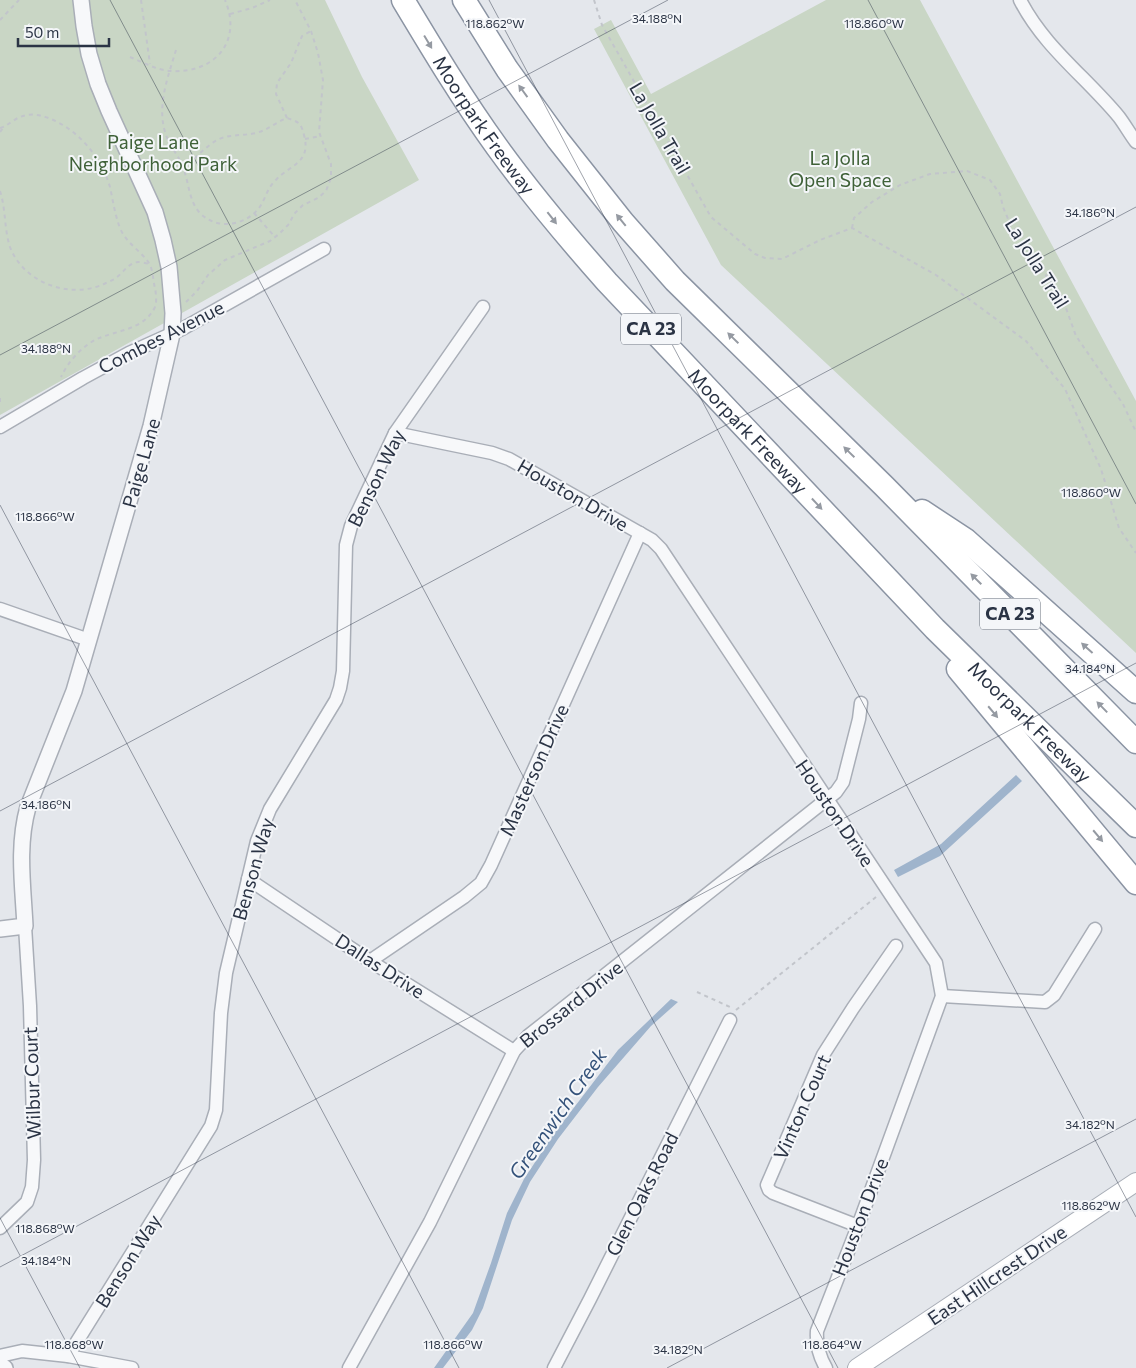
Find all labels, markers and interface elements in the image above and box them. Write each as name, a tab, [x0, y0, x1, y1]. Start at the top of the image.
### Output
text: 34.188°N	[632, 11, 682, 25]
scale bar	[18, 15, 109, 47]
text: 118.862°W	[465, 16, 525, 30]
text: 118.860°W	[844, 16, 904, 30]
text: 50 m	[25, 23, 59, 41]
one-way arrow	[424, 35, 433, 48]
street label: Moorpark Freeway	[428, 51, 540, 199]
street label: La Jolla Trail	[625, 78, 696, 178]
one-way arrow	[518, 84, 528, 98]
park label: Paige Lane Neighborhood Park	[69, 130, 237, 175]
park label: La Jolla Open Space	[788, 146, 892, 191]
text: 34.186°N	[1065, 205, 1115, 219]
one-way arrow	[546, 211, 557, 224]
street label: La Jolla Trail	[1001, 213, 1074, 312]
one-way arrow	[616, 214, 627, 227]
street label: Combes Avenue	[94, 295, 227, 378]
road number: CA 23	[621, 314, 681, 344]
one-way arrow	[727, 332, 739, 344]
text: 34.188°N	[21, 341, 71, 355]
street label: Moorpark Freeway	[684, 364, 813, 498]
street label: Paige Lane	[117, 415, 164, 510]
street label: Benson Way	[342, 425, 409, 530]
one-way arrow	[843, 446, 855, 458]
street label: Houston Drive	[514, 454, 633, 536]
text: 118.860°W	[1061, 485, 1121, 499]
one-way arrow	[811, 498, 823, 510]
text: 118.866°W	[15, 509, 75, 523]
one-way arrow	[970, 573, 982, 585]
road number: CA 23	[980, 598, 1040, 630]
one-way arrow	[1081, 642, 1093, 654]
street label: Moorpark Freeway	[964, 656, 1097, 787]
text: 34.184°N	[1065, 661, 1115, 675]
street label: Masterson Drive	[494, 700, 573, 839]
one-way arrow	[1096, 701, 1108, 713]
one-way arrow	[987, 705, 999, 717]
street label: Houston Drive	[791, 755, 880, 871]
text: 34.186°N	[21, 797, 71, 811]
street label: Benson Way	[227, 815, 278, 923]
one-way arrow	[1092, 829, 1103, 842]
street label: Dallas Drive	[331, 928, 429, 1003]
street label: Brossard Drive	[515, 955, 627, 1052]
street label: Wilbur Court	[18, 1026, 45, 1140]
water label: Greenwich Creek	[503, 1042, 612, 1183]
street label: Vinton Court	[768, 1050, 835, 1163]
text: 34.182°N	[1065, 1117, 1115, 1131]
street label: Glen Oaks Road	[601, 1128, 683, 1259]
street label: Houston Drive	[827, 1155, 893, 1279]
text: 118.862°W	[1061, 1198, 1121, 1212]
street label: Benson Way	[90, 1210, 165, 1312]
street label: East Hillcrest Drive	[923, 1220, 1071, 1330]
text: 118.868°W	[15, 1221, 75, 1235]
text: 34.184°N	[21, 1253, 71, 1267]
text: 118.868°W	[44, 1337, 104, 1351]
text: 118.866°W	[423, 1337, 483, 1351]
text: 118.864°W	[802, 1337, 862, 1351]
text: 34.182°N	[653, 1342, 703, 1356]

